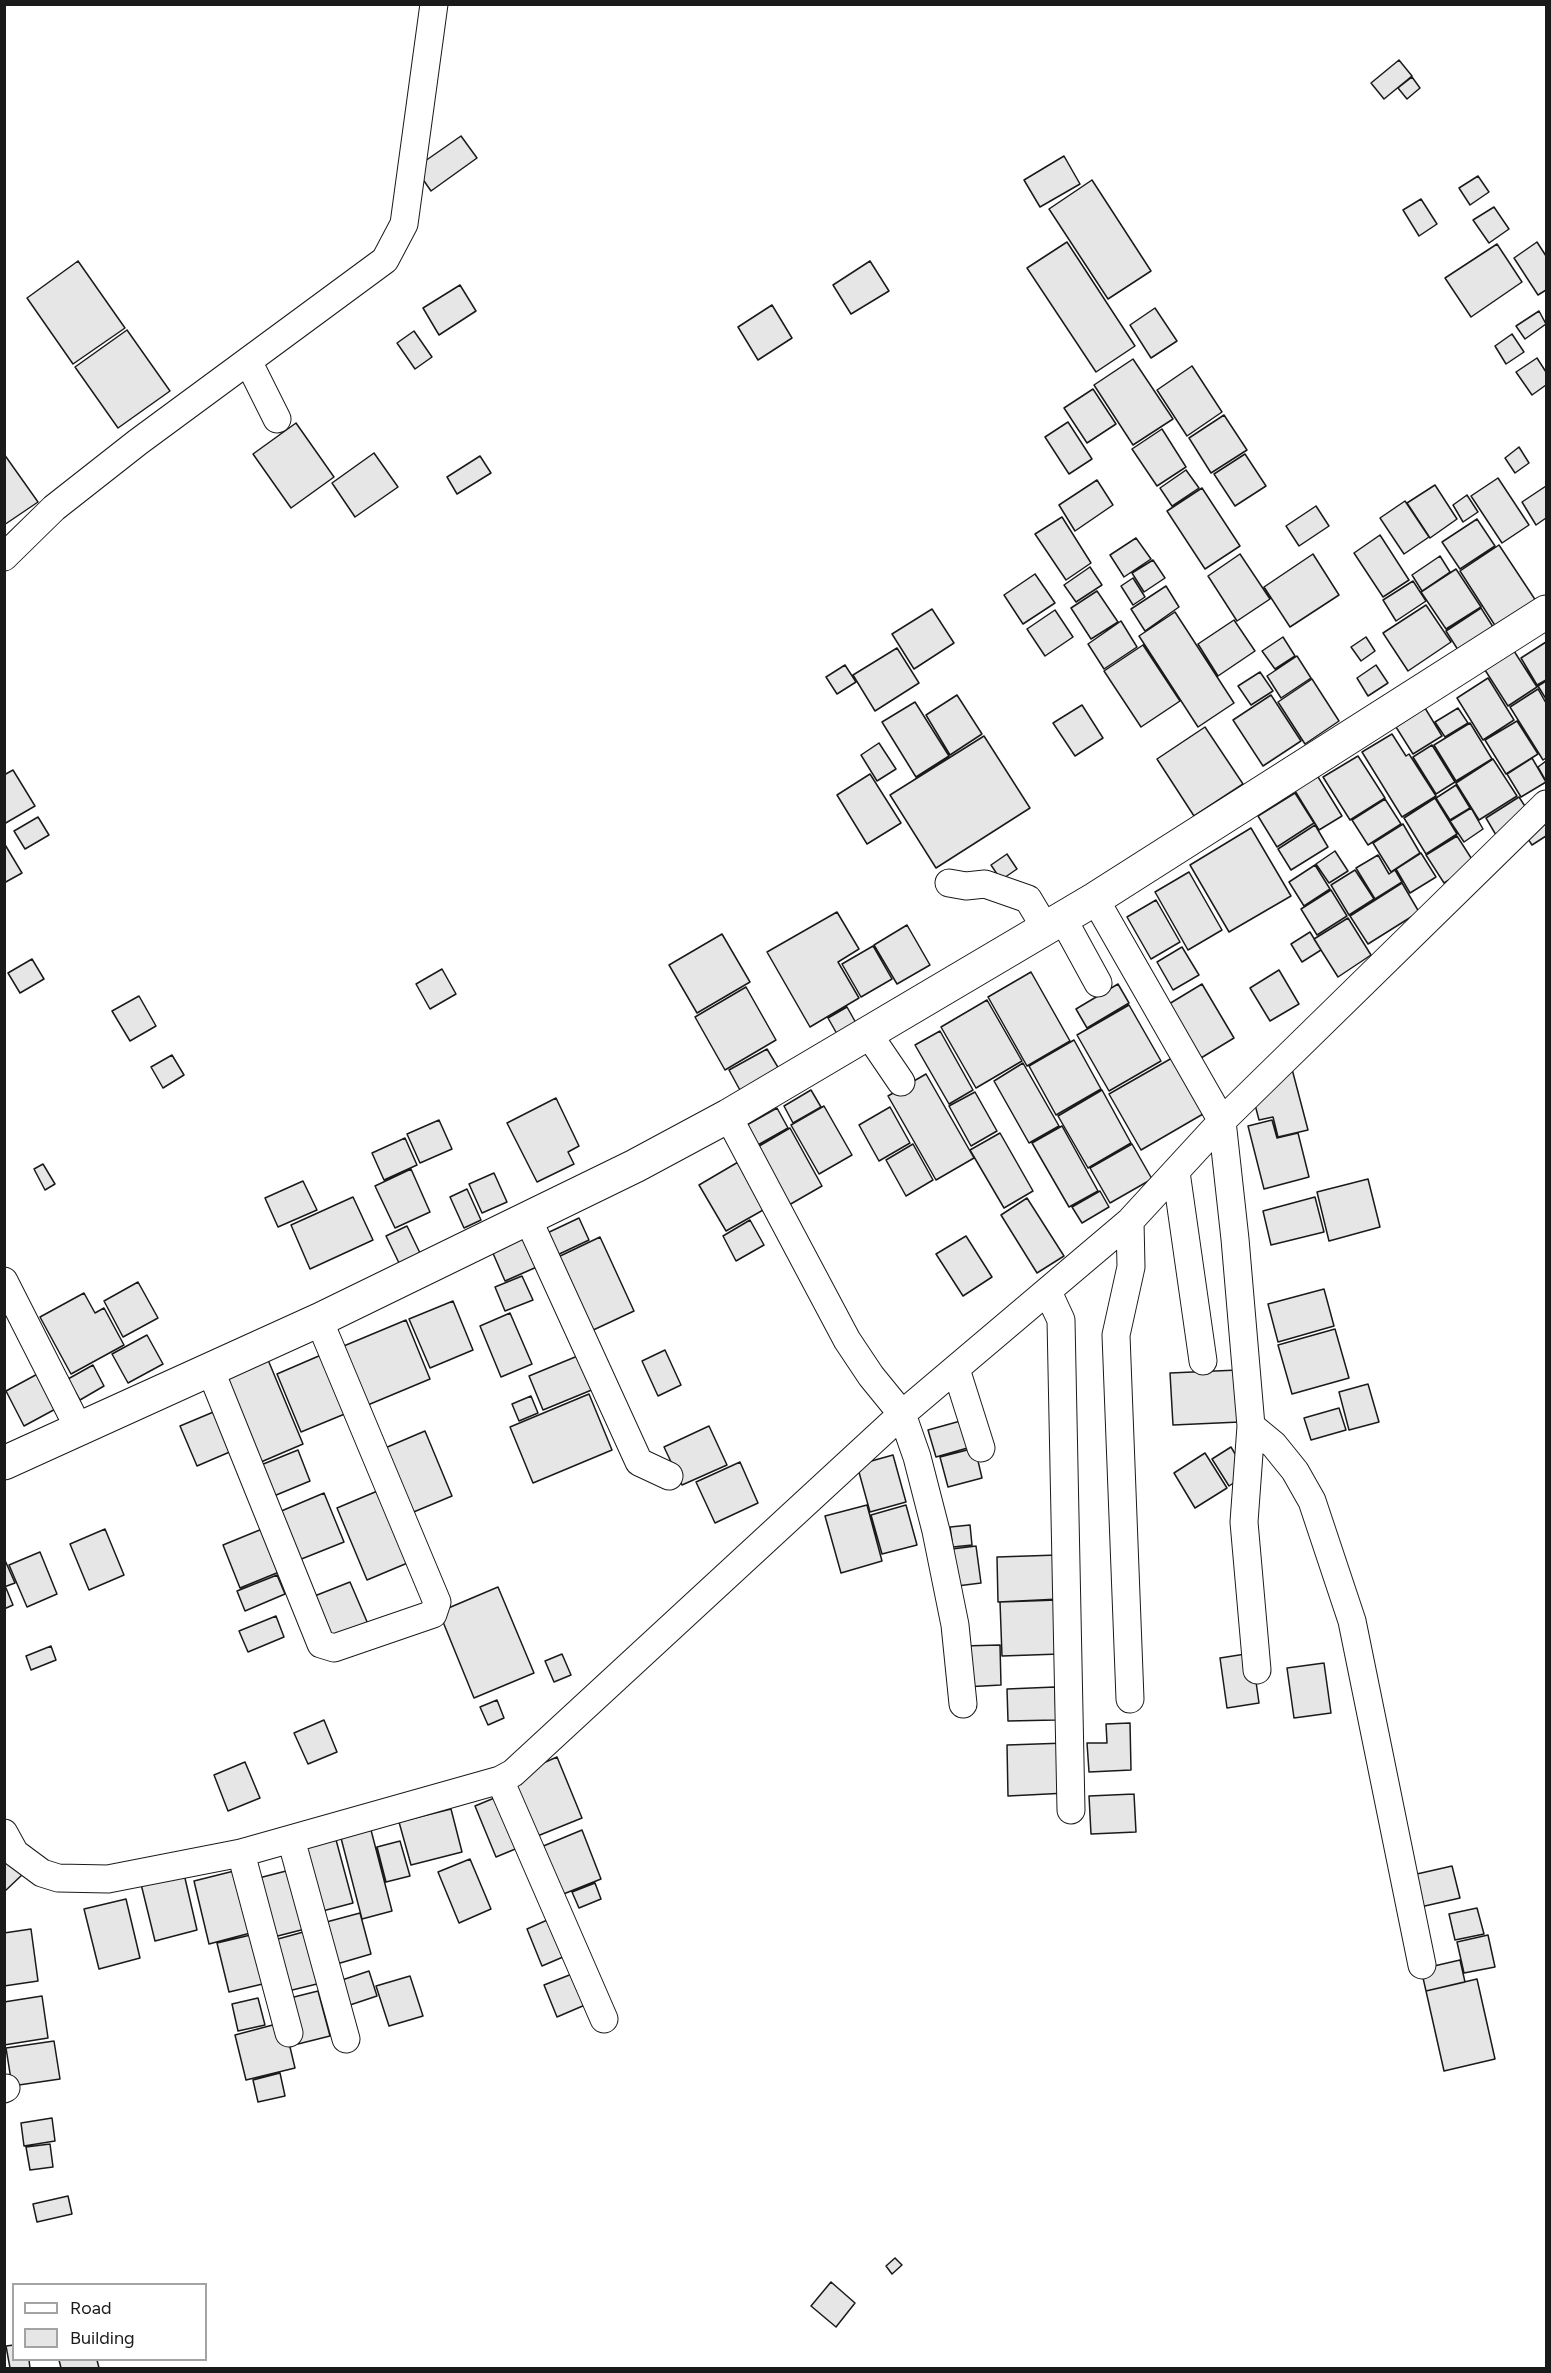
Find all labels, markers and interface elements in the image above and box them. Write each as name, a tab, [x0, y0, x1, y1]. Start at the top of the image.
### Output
legend	[12, 2283, 207, 2361]
text: Road	[70, 2297, 111, 2319]
text: Building	[70, 2327, 135, 2349]

